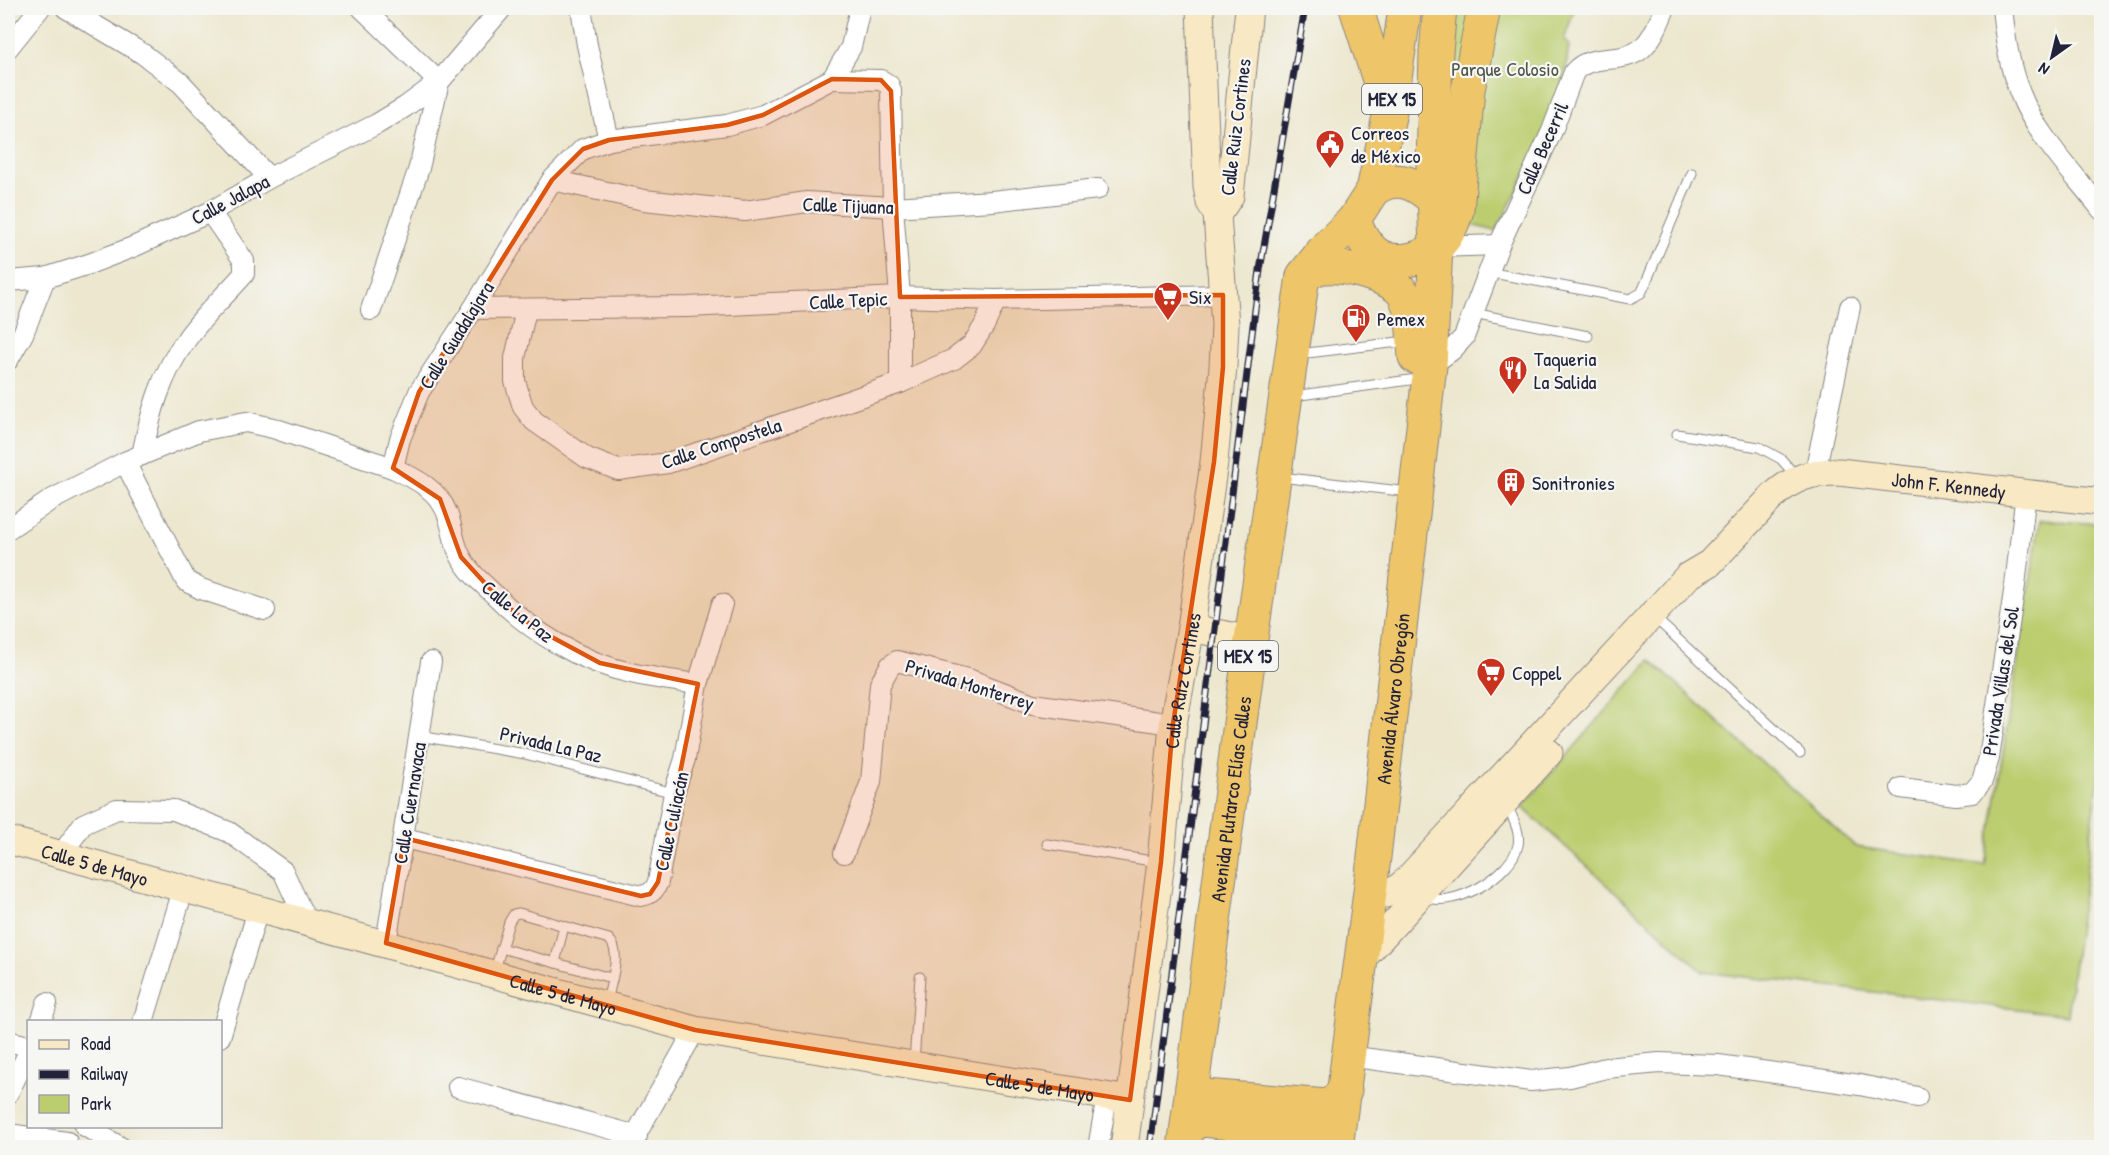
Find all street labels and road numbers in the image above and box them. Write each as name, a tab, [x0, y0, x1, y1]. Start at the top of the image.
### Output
street label: Calle Ruiz Cortines	[1213, 57, 1257, 197]
road number: MEX 15	[1362, 84, 1422, 114]
street label: Calle Becerril	[1510, 97, 1575, 199]
street label: Calle Jalapa	[186, 167, 274, 231]
street label: Calle Tijuana	[802, 190, 894, 220]
street label: Calle Guadalajara	[412, 276, 500, 394]
street label: Calle Tepic	[808, 284, 888, 316]
street label: Calle Compostela	[657, 411, 785, 475]
street label: John F. Kennedy	[1890, 465, 2007, 504]
street label: Calle La Paz	[476, 573, 560, 649]
street label: Privada Villas del Sol	[1975, 604, 2025, 757]
street label: Calle Ruíz Cortines	[1157, 611, 1207, 750]
street label: Avenida Álvaro Obregón	[1369, 612, 1415, 785]
road number: MEX 15	[1218, 641, 1278, 671]
street label: Privada Monterrey	[902, 652, 1038, 716]
street label: Avenida Plutarco Elías Calles	[1203, 694, 1257, 904]
street label: Privada La Paz	[497, 719, 605, 769]
street label: Calle Cuernavaca	[386, 740, 432, 866]
street label: Calle Culiacán	[647, 769, 695, 873]
street label: Calle 5 de Mayo	[38, 836, 151, 892]
street label: Calle 5 de Mayo	[507, 966, 620, 1021]
street label: Calle 5 de Mayo	[983, 1063, 1096, 1108]

